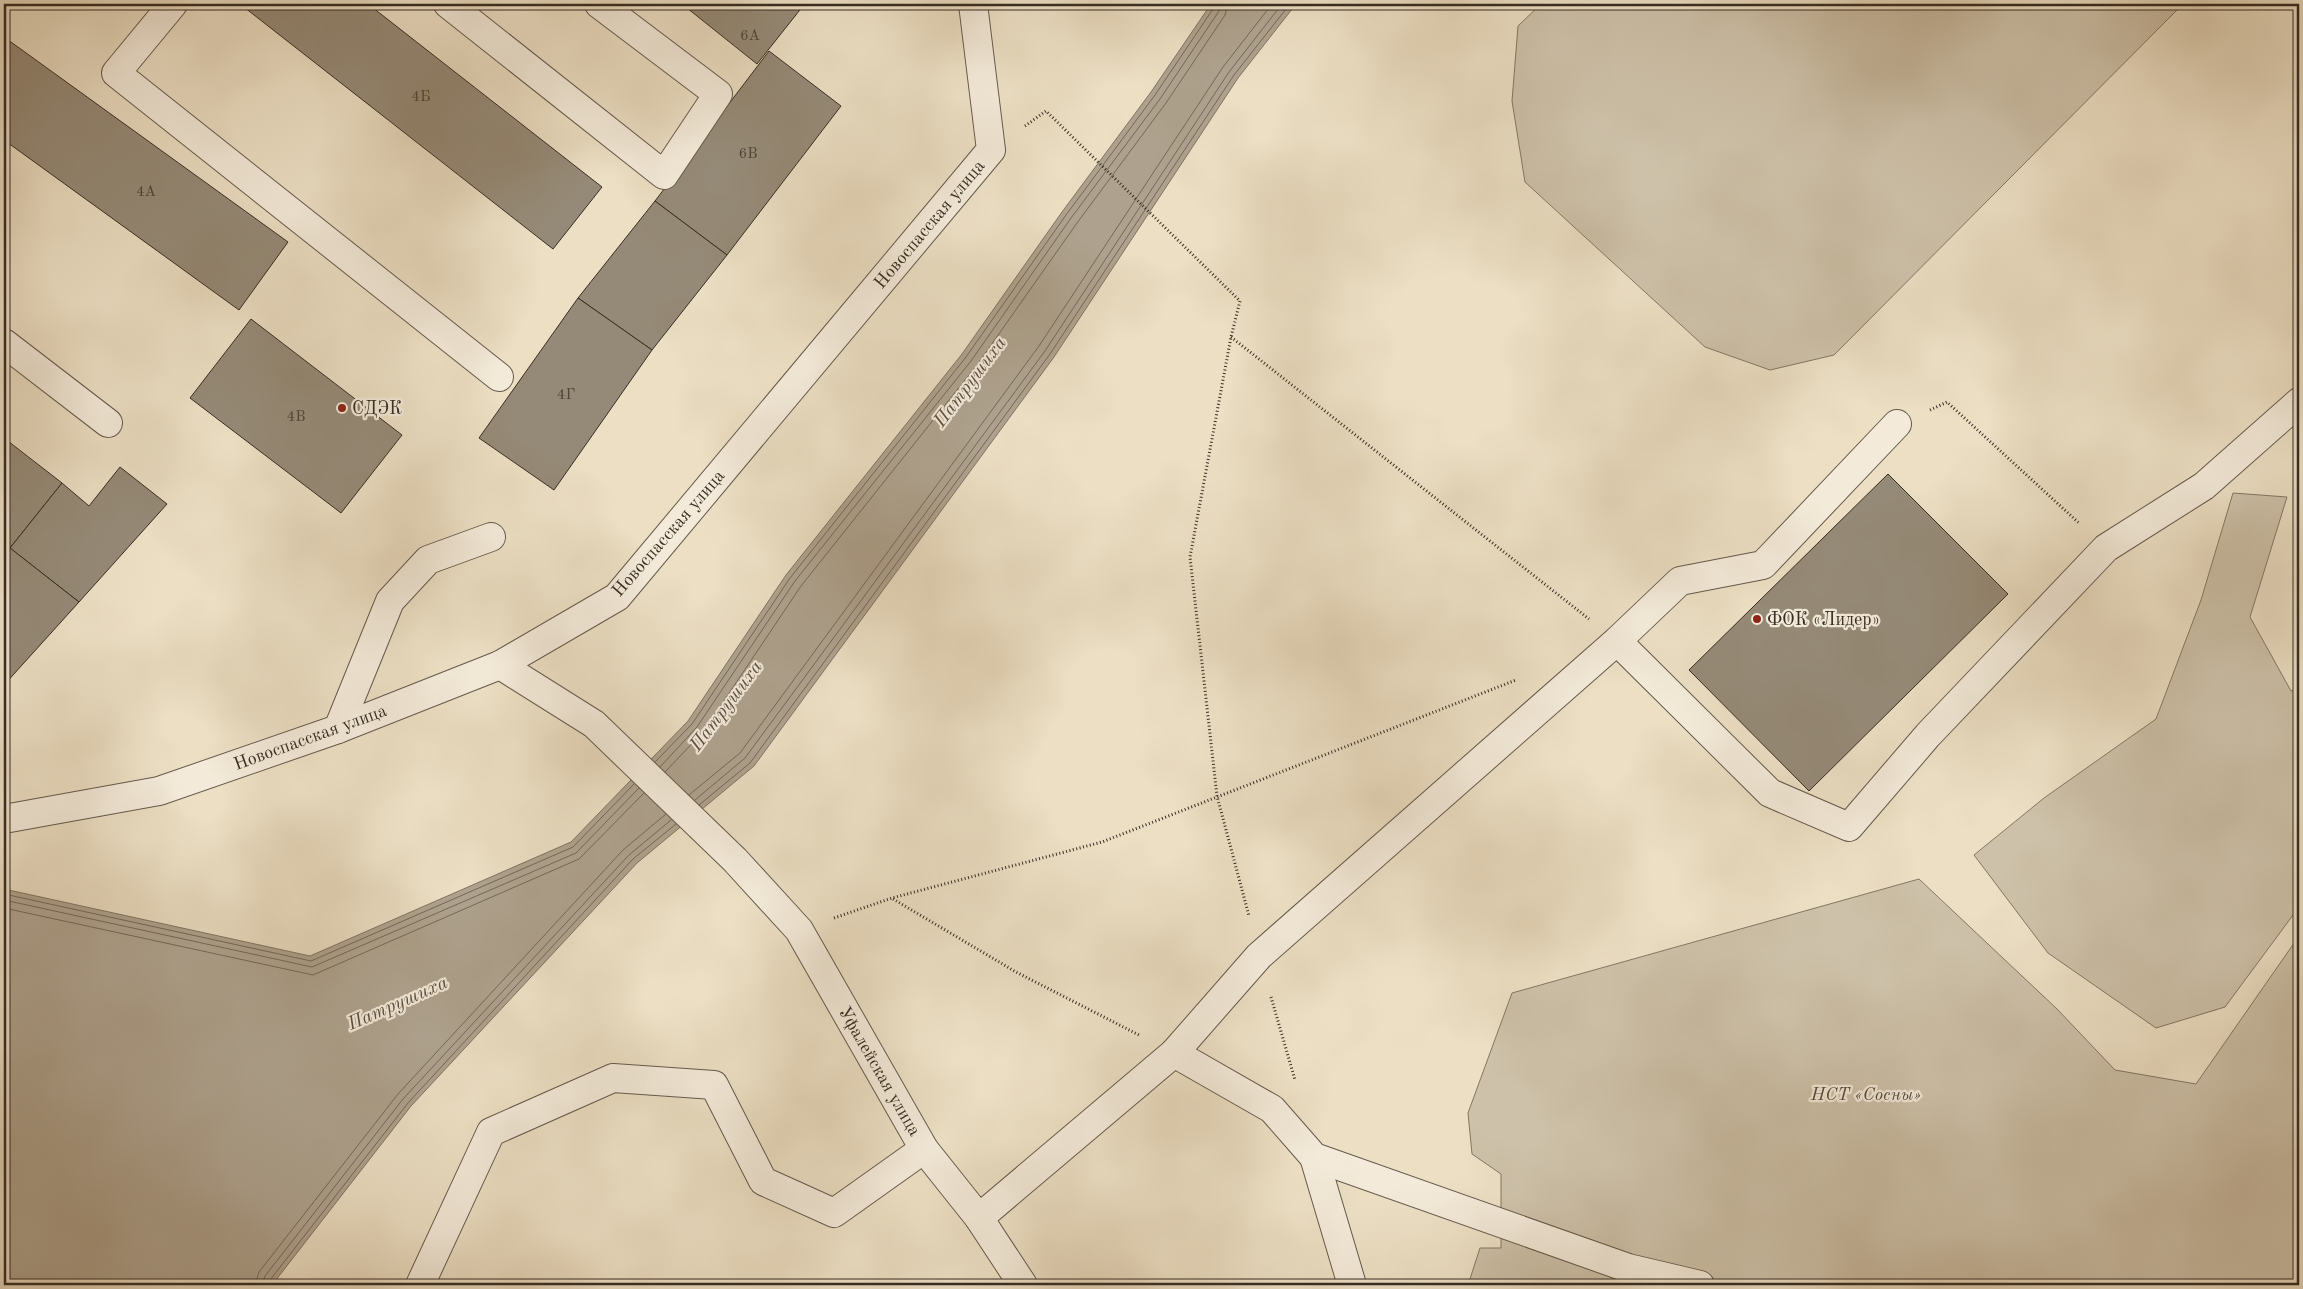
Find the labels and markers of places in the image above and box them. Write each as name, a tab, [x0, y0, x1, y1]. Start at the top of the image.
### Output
place label: СДЭК	[352, 400, 402, 418]
marker: СДЭК	[336, 402, 348, 414]
place label: ФОК «Лидер»	[1767, 611, 1880, 629]
marker: ФОК «Лидер»	[1751, 613, 1763, 625]

